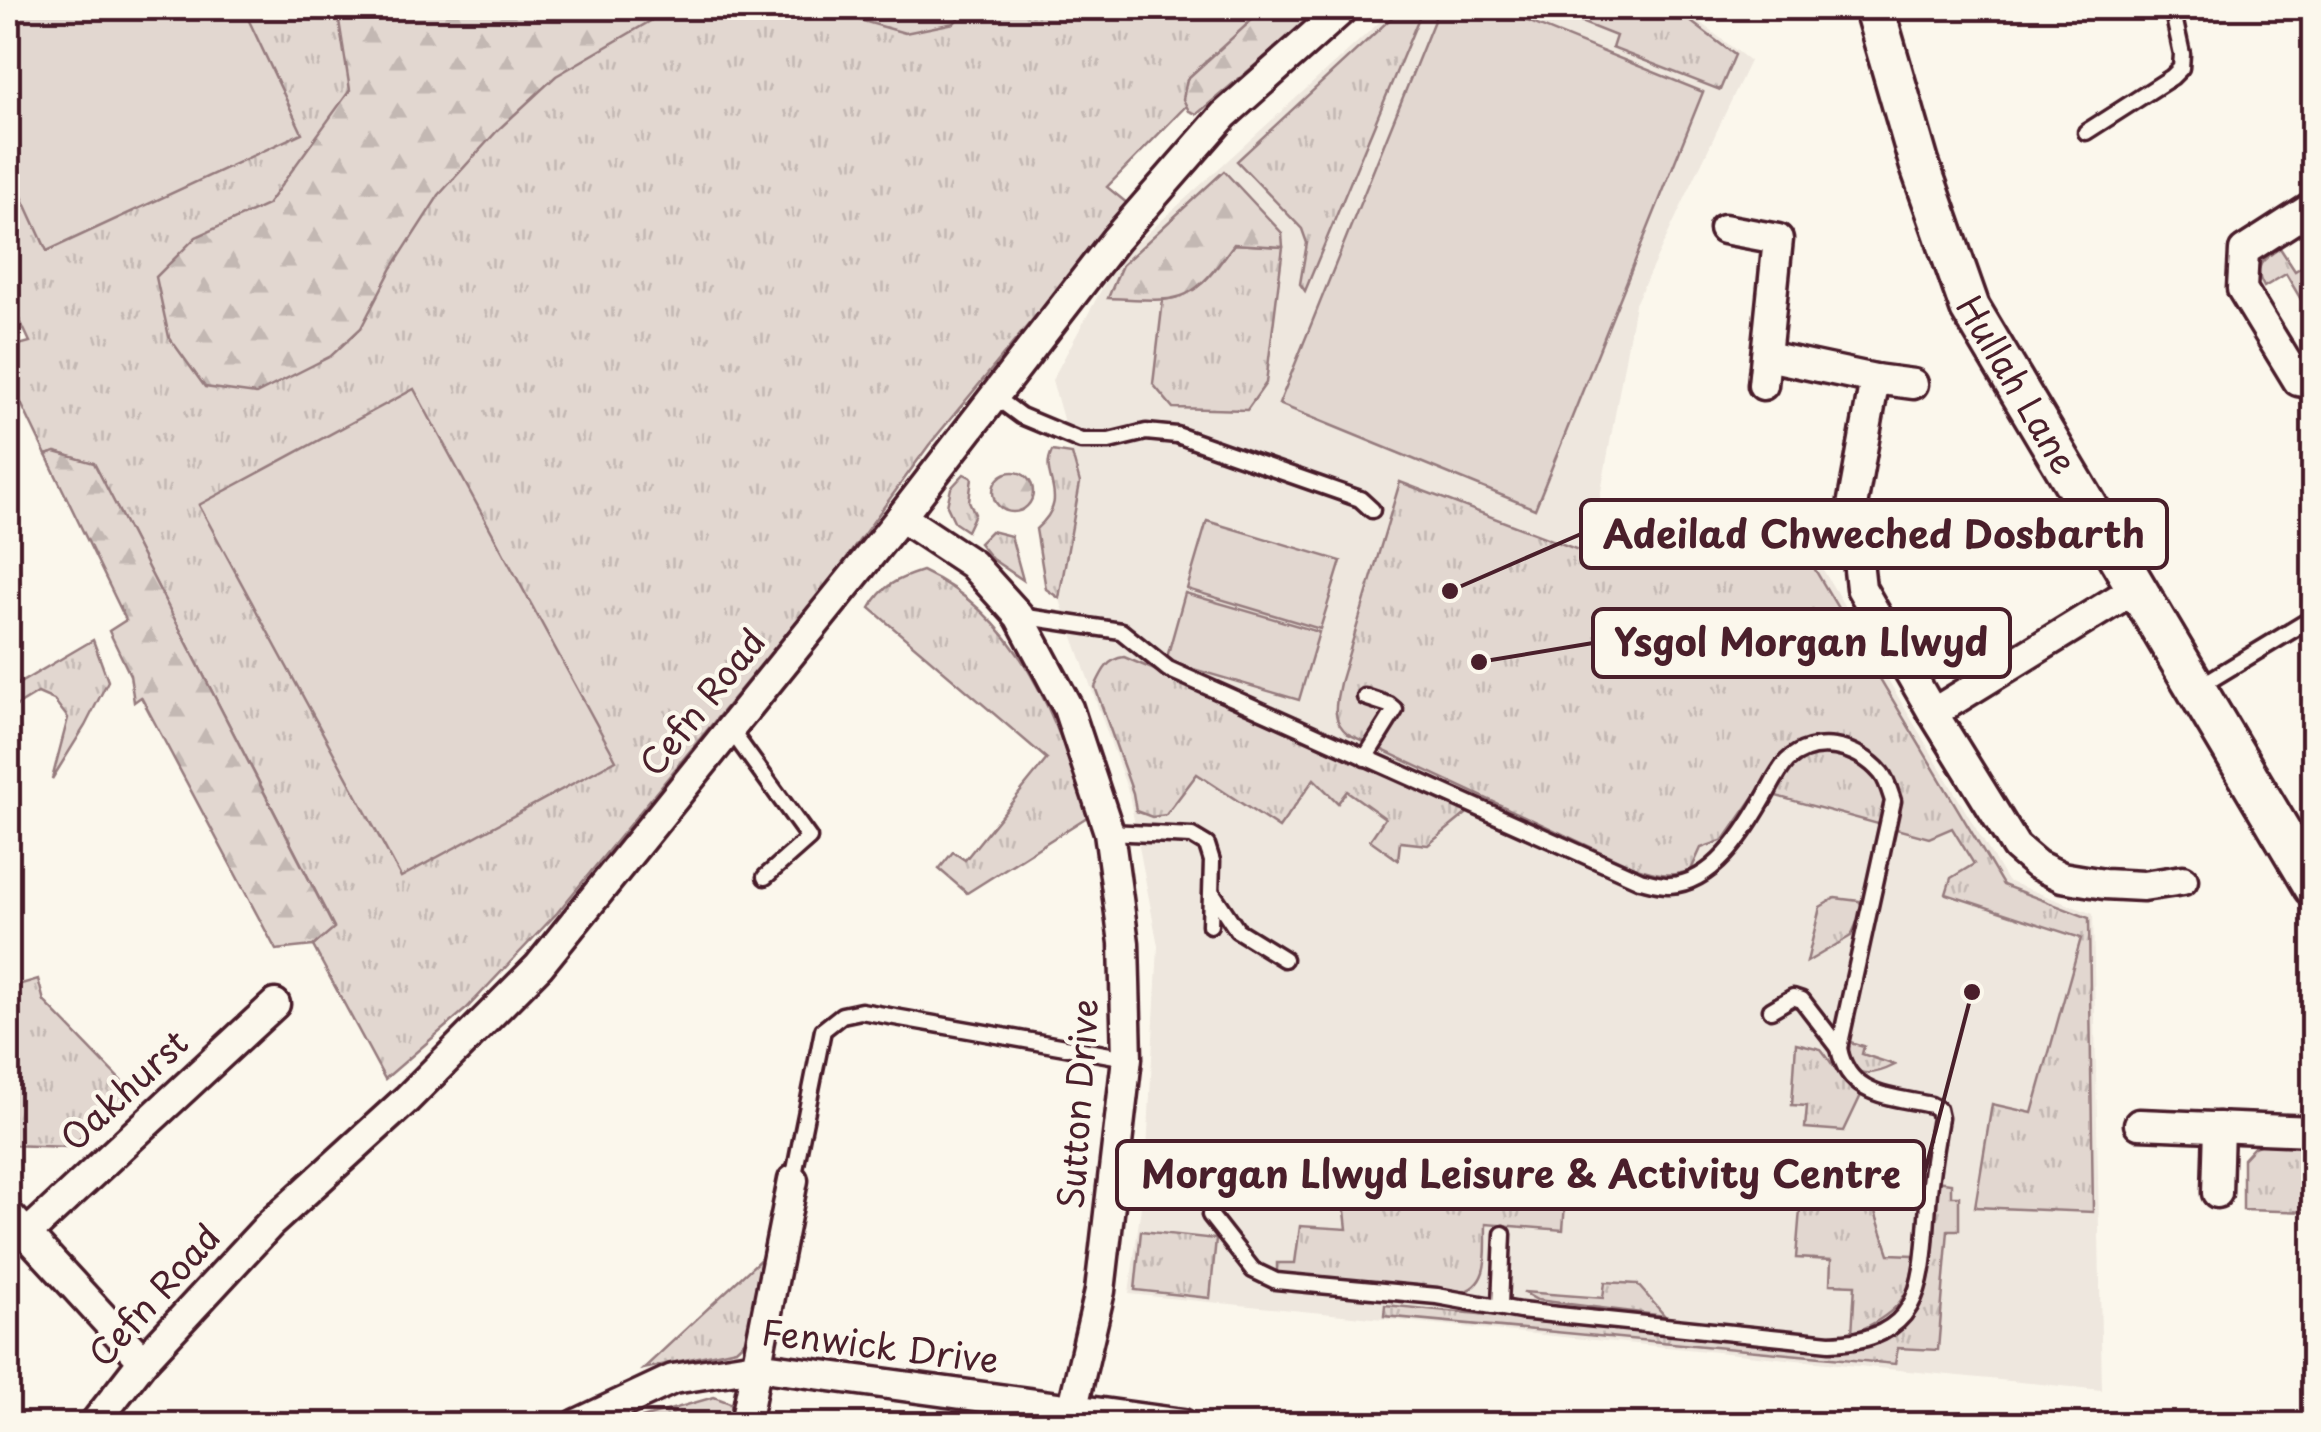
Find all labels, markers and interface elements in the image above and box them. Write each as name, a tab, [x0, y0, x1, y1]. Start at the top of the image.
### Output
street label: Hullah Lane	[1944, 284, 2092, 484]
callout: Adeilad Chweched Dosbarth	[1581, 500, 2167, 568]
text: Adeilad Chweched Dosbarth	[1603, 504, 2145, 561]
callout: Ysgol Morgan Llwyd	[1593, 609, 2010, 677]
text: Ysgol Morgan Llwyd	[1614, 612, 1988, 669]
street label: Cefn Road	[625, 616, 777, 786]
street label: Sutton Drive	[1043, 997, 1110, 1211]
street label: Oakhurst	[48, 1016, 199, 1162]
callout: Morgan Llwyd Leisure & Activity Centre	[1117, 1141, 1924, 1209]
text: Morgan Llwyd Leisure & Activity Centre	[1141, 1144, 1901, 1201]
street label: Cefn Road	[75, 1211, 232, 1377]
street label: Fenwick Drive	[759, 1304, 1002, 1385]

